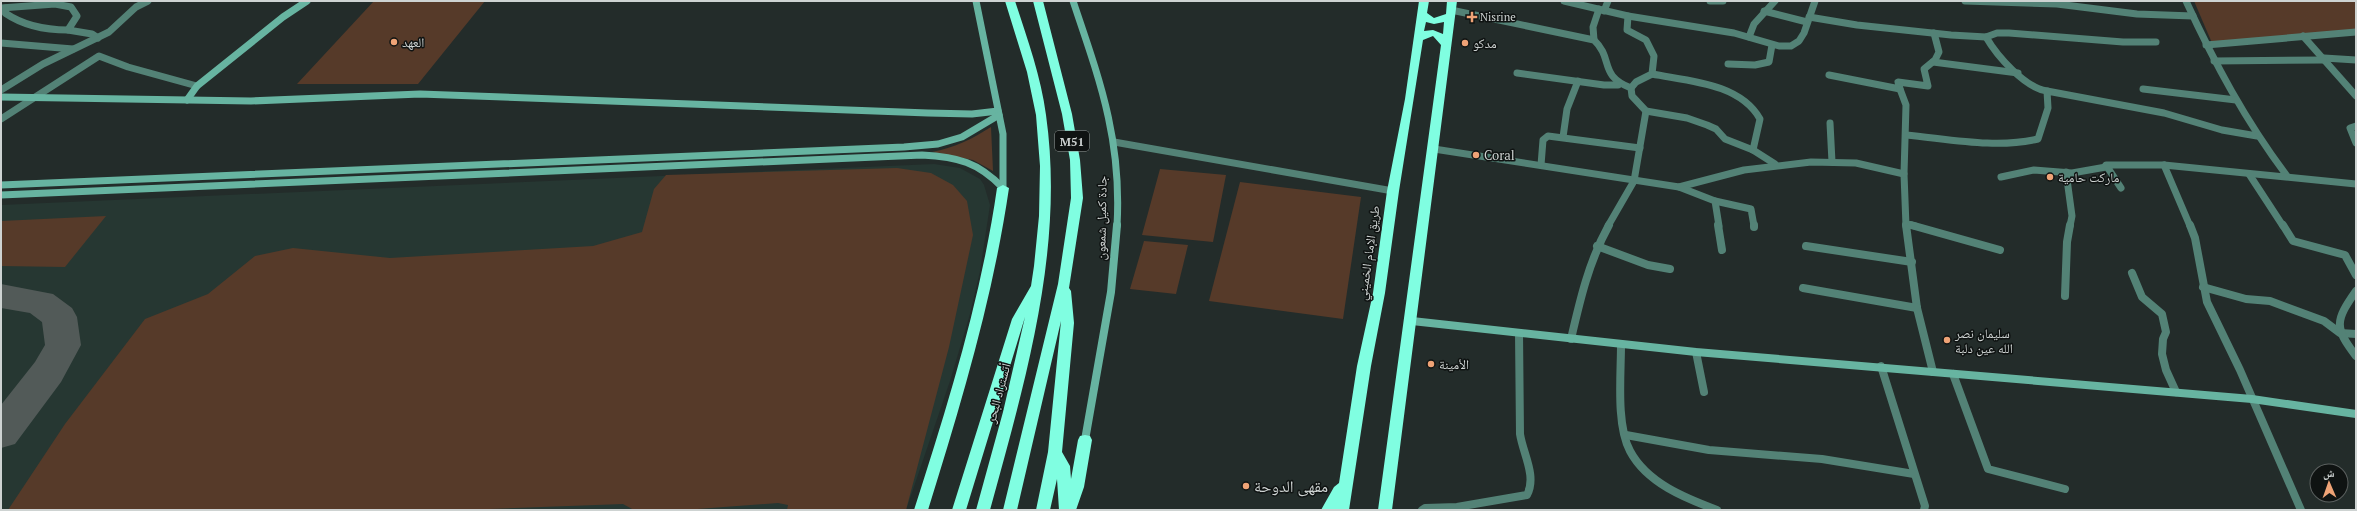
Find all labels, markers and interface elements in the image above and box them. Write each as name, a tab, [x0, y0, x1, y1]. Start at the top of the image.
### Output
place label: Nisrine	[1480, 10, 1516, 24]
marker: Nisrine	[1467, 12, 1477, 22]
place label: العهد	[402, 33, 424, 51]
place label: مدكو	[1473, 34, 1497, 52]
marker: العهد	[389, 37, 399, 47]
marker: مدكو	[1460, 38, 1470, 48]
road number: M51	[1055, 131, 1089, 151]
place label: Coral	[1484, 146, 1515, 164]
marker: Coral	[1471, 150, 1481, 160]
place label: ماركت حامية	[2058, 168, 2120, 186]
marker: ماركت حامية	[2045, 172, 2055, 182]
street label: جادة كميل شمعون	[1091, 175, 1111, 261]
street label: طريق الإمام الخميني	[1352, 204, 1386, 302]
place label: سليمان نصر الله عين دلبة	[1954, 324, 2013, 357]
marker: سليمان نصر الله عين دلبة	[1942, 335, 1952, 345]
place label: الأمينة	[1439, 355, 1469, 373]
marker: الأمينة	[1426, 359, 1436, 369]
street label: أتستراد البحر	[981, 361, 1015, 426]
north arrow	[2309, 463, 2349, 503]
text: ش	[2323, 466, 2335, 481]
place label: مقهى الدوحة	[1254, 475, 1328, 497]
marker: مقهى الدوحة	[1241, 481, 1251, 491]

